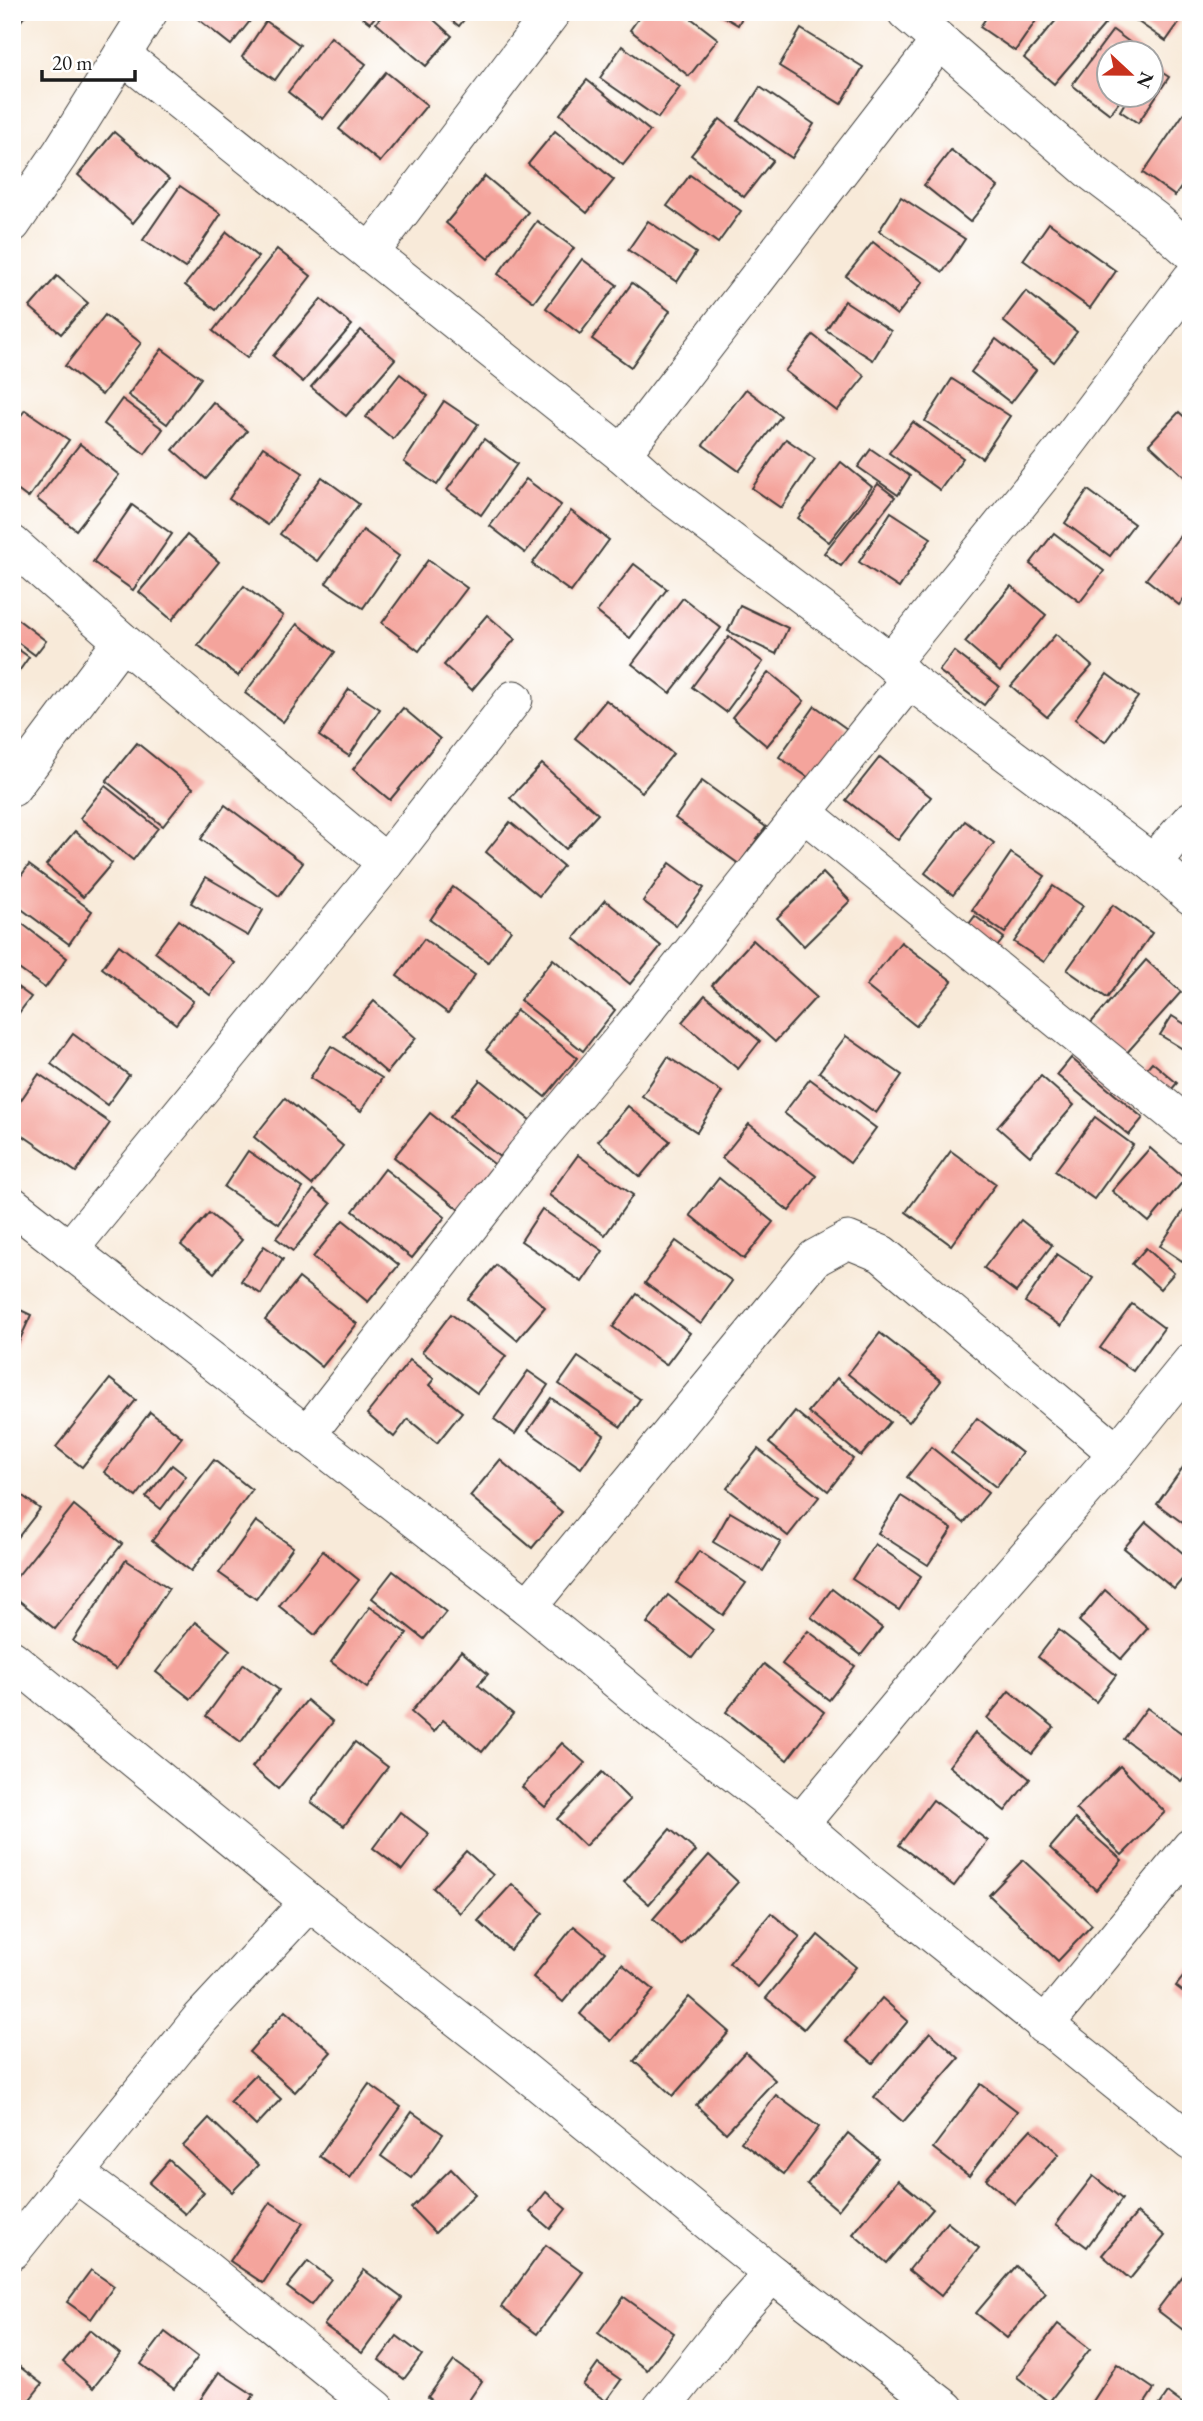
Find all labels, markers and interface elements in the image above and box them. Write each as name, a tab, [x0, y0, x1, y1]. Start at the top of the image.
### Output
scale bar	[42, 38, 135, 82]
north arrow	[1094, 38, 1164, 108]
text: 20 m	[52, 49, 93, 76]
text: N	[1131, 68, 1160, 93]

